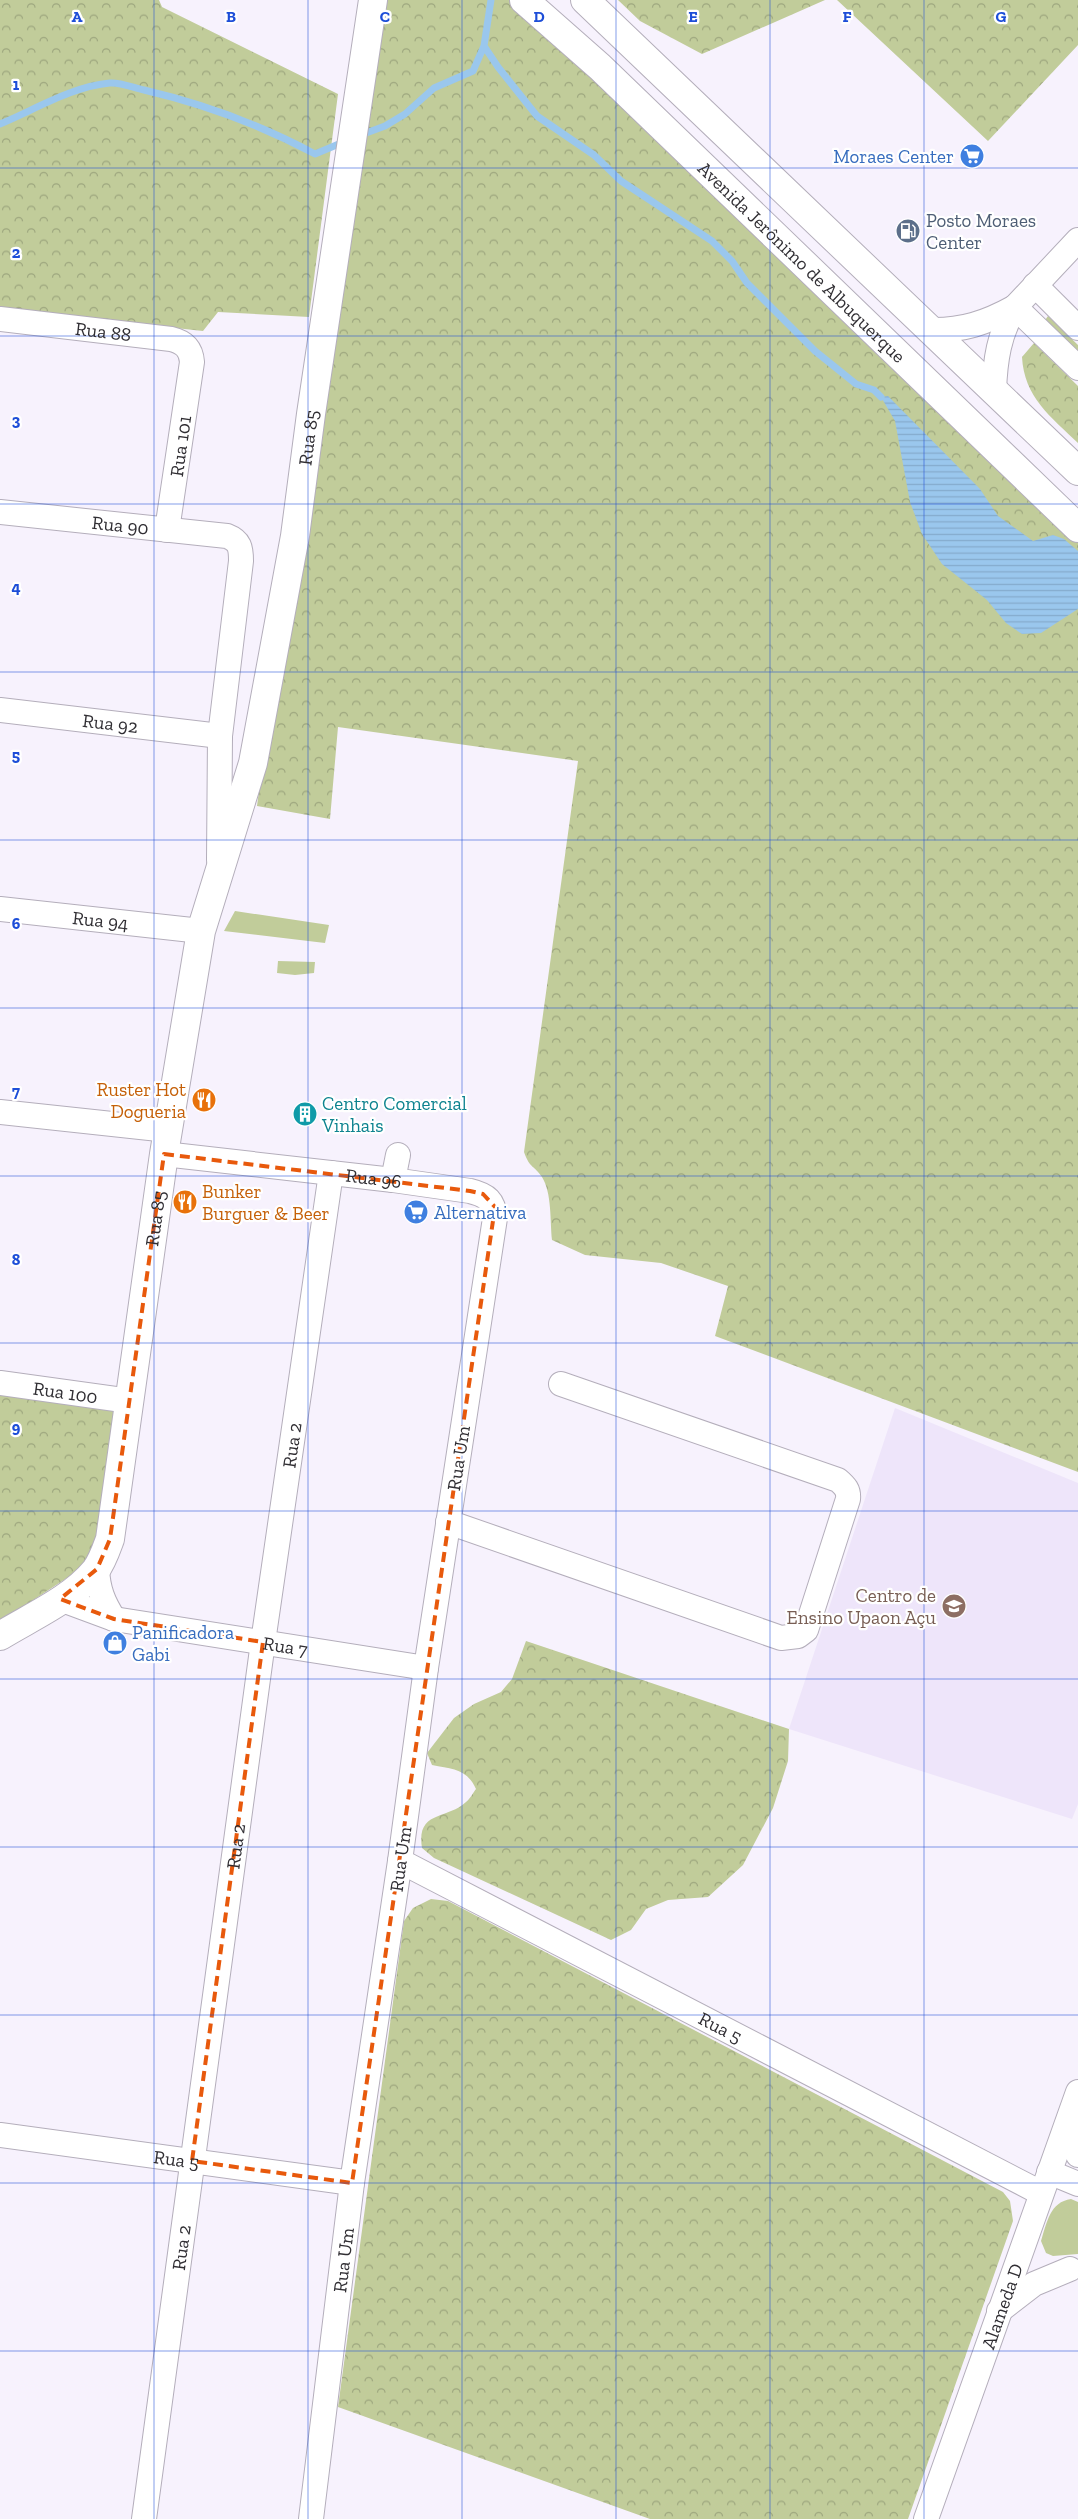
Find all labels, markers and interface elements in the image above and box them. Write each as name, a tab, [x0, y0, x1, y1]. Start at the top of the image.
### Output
text: A	[72, 7, 83, 26]
text: B	[226, 7, 236, 26]
text: C	[380, 7, 390, 26]
text: D	[533, 7, 545, 26]
text: E	[688, 7, 698, 26]
text: F	[842, 7, 852, 26]
text: G	[996, 7, 1007, 26]
text: 1	[13, 75, 20, 94]
supermarket icon: Moraes Center	[959, 143, 985, 169]
place label: Moraes Center	[833, 145, 954, 168]
street label: Avenida Jerônimo de Albuquerque	[693, 157, 910, 368]
place label: Posto Moraes Center	[926, 209, 1036, 254]
fuel station icon: Posto Moraes Center	[895, 218, 921, 244]
text: 2	[12, 243, 21, 262]
street label: Rua 88	[74, 317, 133, 346]
street label: Rua 85	[293, 408, 323, 467]
text: 3	[12, 411, 21, 430]
street label: Rua 101	[165, 414, 196, 478]
street label: Rua 90	[91, 511, 150, 540]
text: 4	[11, 578, 21, 597]
street label: Rua 92	[81, 709, 139, 738]
text: 5	[12, 746, 20, 765]
street label: Rua 94	[71, 906, 130, 935]
text: 6	[12, 914, 21, 933]
place label: Ruster Hot Dogueria	[97, 1078, 186, 1123]
text: 7	[12, 1082, 20, 1101]
restaurant icon: Ruster Hot Dogueria	[191, 1087, 217, 1113]
place label: Centro Comercial Vinhais	[321, 1092, 467, 1137]
building icon: Centro Comercial Vinhais	[292, 1101, 318, 1127]
street label: Rua 96	[344, 1164, 403, 1193]
place label: Bunker Burguer & Beer	[202, 1180, 330, 1225]
street label: Rua 85	[140, 1189, 171, 1248]
restaurant icon: Bunker Burguer & Beer	[172, 1189, 198, 1215]
supermarket icon: Alternativa	[403, 1199, 429, 1225]
place label: Alternativa	[434, 1201, 526, 1224]
text: 8	[12, 1250, 21, 1269]
street label: Rua 100	[31, 1377, 99, 1408]
text: 9	[12, 1418, 21, 1437]
street label: Rua 2	[277, 1421, 307, 1469]
street label: Rua Um	[442, 1423, 475, 1492]
place label: Centro de Ensino Upaon Açu	[787, 1584, 936, 1629]
school or university icon: Centro de Ensino Upaon Açu	[941, 1593, 967, 1619]
place label: Panificadora Gabi	[132, 1621, 234, 1666]
shop icon: Panificadora Gabi	[102, 1630, 128, 1656]
street label: Rua 7	[261, 1632, 309, 1661]
street label: Rua 2	[221, 1822, 250, 1870]
street label: Rua Um	[385, 1824, 417, 1893]
street label: Rua 5	[695, 2007, 746, 2048]
street label: Rua 5	[152, 2145, 200, 2174]
street label: Rua 2	[167, 2223, 196, 2272]
street label: Rua Um	[328, 2226, 359, 2294]
street label: Alameda D	[976, 2260, 1028, 2352]

